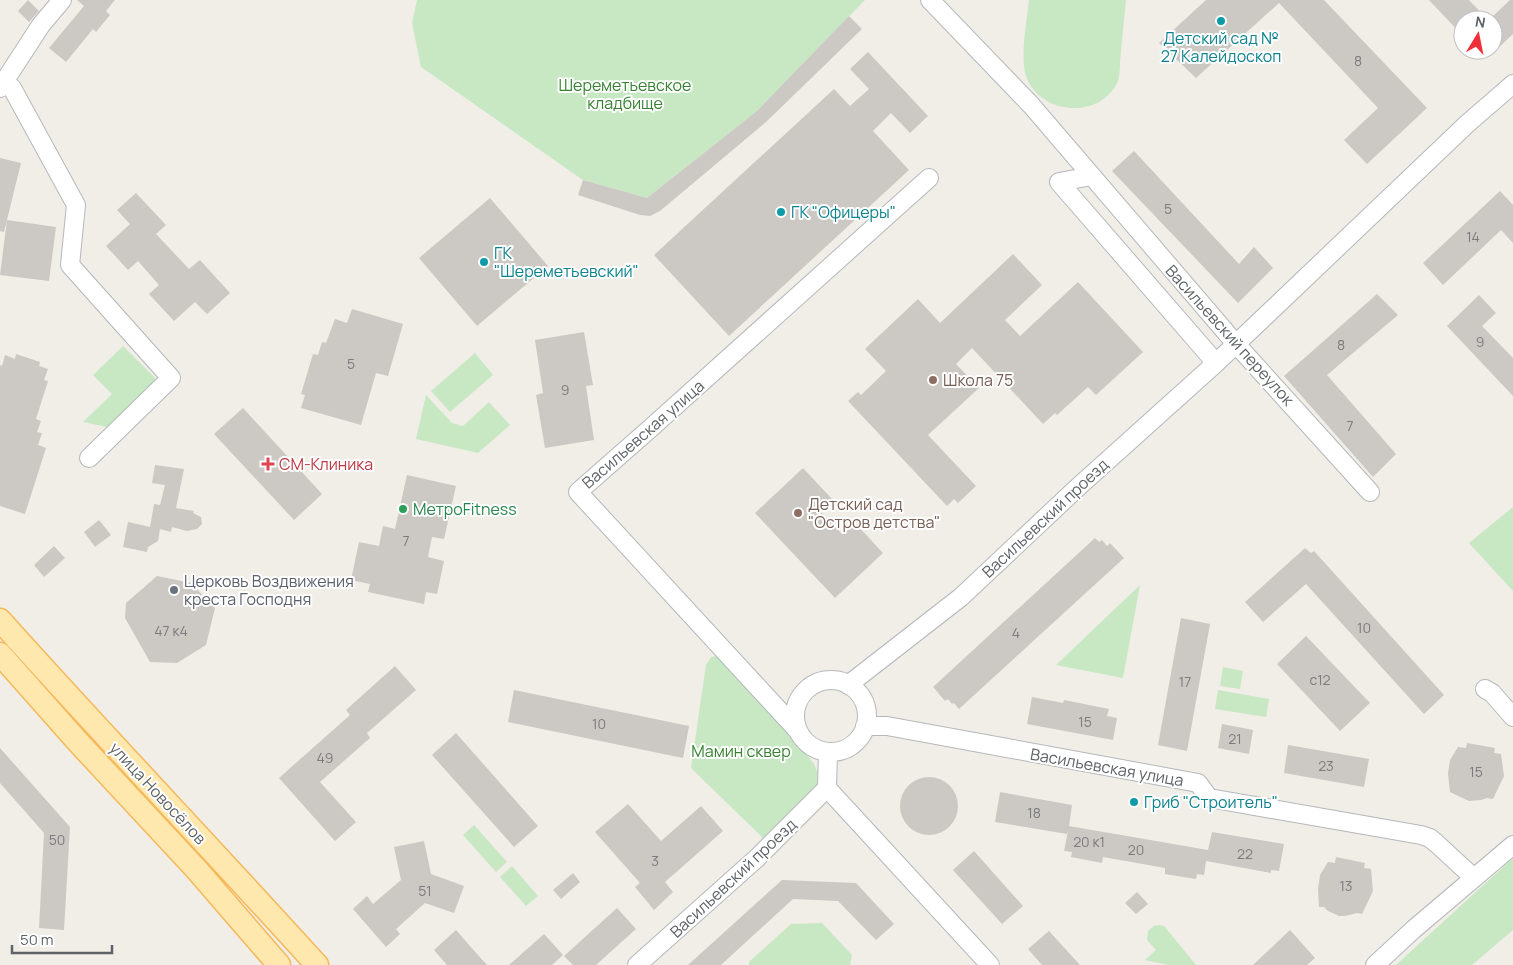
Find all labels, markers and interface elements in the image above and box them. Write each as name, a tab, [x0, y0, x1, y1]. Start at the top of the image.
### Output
north arrow	[1453, 10, 1503, 60]
text: N	[1474, 11, 1487, 32]
marker: Детский сад № 27 Калейдоскоп	[1215, 15, 1227, 27]
place label: Детский сад № 27 Калейдоскоп	[1161, 27, 1281, 67]
house number: 8	[1354, 51, 1362, 70]
park label: Шереметьевское кладбище	[559, 74, 691, 114]
house number: 5	[1164, 199, 1172, 218]
place label: ГК "Офицеры"	[791, 201, 896, 223]
marker: ГК "Офицеры"	[775, 206, 787, 218]
house number: 14	[1466, 227, 1480, 246]
place label: ГК "Шереметьевский"	[494, 242, 639, 282]
marker: ГК "Шереметьевский"	[478, 256, 490, 268]
street label: Васильевский переулок	[1161, 260, 1300, 411]
house number: 9	[1476, 332, 1484, 351]
house number: 8	[1337, 335, 1345, 354]
house number: 5	[347, 354, 355, 373]
place label: Школа 75	[943, 369, 1013, 391]
marker: Школа 75	[927, 374, 939, 386]
street label: Васильевская улица	[577, 375, 709, 493]
house number: 9	[561, 380, 569, 399]
house number: 7	[1346, 416, 1354, 435]
place label: СМ-Клиника	[279, 453, 373, 475]
street label: Васильевский проезд	[977, 453, 1113, 582]
marker: СМ-Клиника	[261, 457, 275, 471]
place label: Детский сад "Остров детства"	[808, 493, 940, 533]
place label: МетроFitness	[413, 498, 517, 520]
marker: МетроFitness	[397, 503, 409, 515]
marker: Детский сад "Остров детства"	[792, 507, 804, 519]
house number: 7	[402, 531, 410, 550]
place label: Церковь Воздвижения креста Господня	[184, 570, 354, 610]
marker: Церковь Воздвижения креста Господня	[168, 584, 180, 596]
house number: 10	[1357, 618, 1371, 637]
house number: 47 к4	[154, 621, 188, 640]
house number: 4	[1012, 623, 1020, 642]
house number: с12	[1309, 670, 1331, 689]
house number: 17	[1179, 672, 1191, 691]
house number: 15	[1078, 712, 1092, 731]
house number: 10	[592, 714, 606, 733]
house number: 21	[1228, 729, 1242, 748]
street label: улица Новосёлов	[105, 737, 211, 849]
park label: Мамин сквер	[691, 740, 791, 762]
street label: Васильевская улица	[1029, 743, 1185, 791]
house number: 49	[317, 748, 333, 767]
house number: 23	[1318, 756, 1334, 775]
house number: 15	[1469, 762, 1483, 781]
place label: Гриб "Строитель"	[1144, 791, 1278, 813]
marker: Гриб "Строитель"	[1128, 796, 1140, 808]
house number: 18	[1027, 803, 1041, 822]
street label: Васильевский проезд	[665, 813, 801, 942]
house number: 50	[49, 830, 65, 849]
house number: 20 к1	[1073, 832, 1105, 851]
house number: 20	[1128, 840, 1144, 859]
house number: 22	[1237, 844, 1253, 863]
house number: 3	[651, 851, 659, 870]
house number: 13	[1339, 876, 1353, 895]
house number: 51	[418, 881, 432, 900]
scale bar	[12, 922, 112, 954]
text: 50 m	[20, 929, 54, 950]

